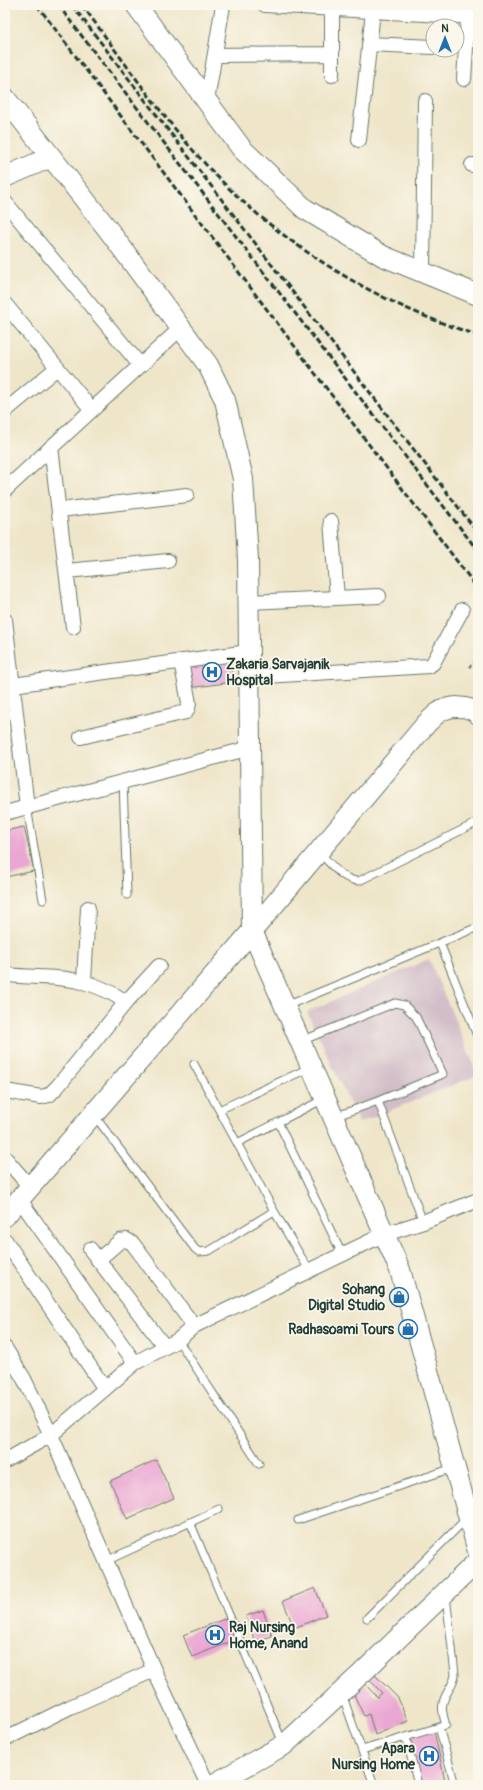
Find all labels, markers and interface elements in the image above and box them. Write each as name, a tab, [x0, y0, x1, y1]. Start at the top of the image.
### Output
north arrow	[425, 18, 465, 58]
text: N	[441, 22, 449, 35]
place label: Zakaria Sarvajanik Hospital	[226, 656, 330, 689]
hospital icon: Zakaria Sarvajanik Hospital	[201, 661, 223, 683]
place label: Sohang Digital Studio	[308, 1281, 385, 1314]
shop icon: Sohang Digital Studio	[388, 1286, 410, 1308]
shop icon: Radhasoami Tours	[397, 1318, 419, 1340]
place label: Radhasoami Tours	[288, 1321, 395, 1338]
place label: Raj Nursing Home, Anand	[229, 1619, 308, 1652]
hospital icon: Raj Nursing Home, Anand	[204, 1624, 226, 1646]
place label: Apara Nursing Home	[332, 1740, 416, 1773]
hospital icon: Apara Nursing Home	[418, 1745, 440, 1767]

